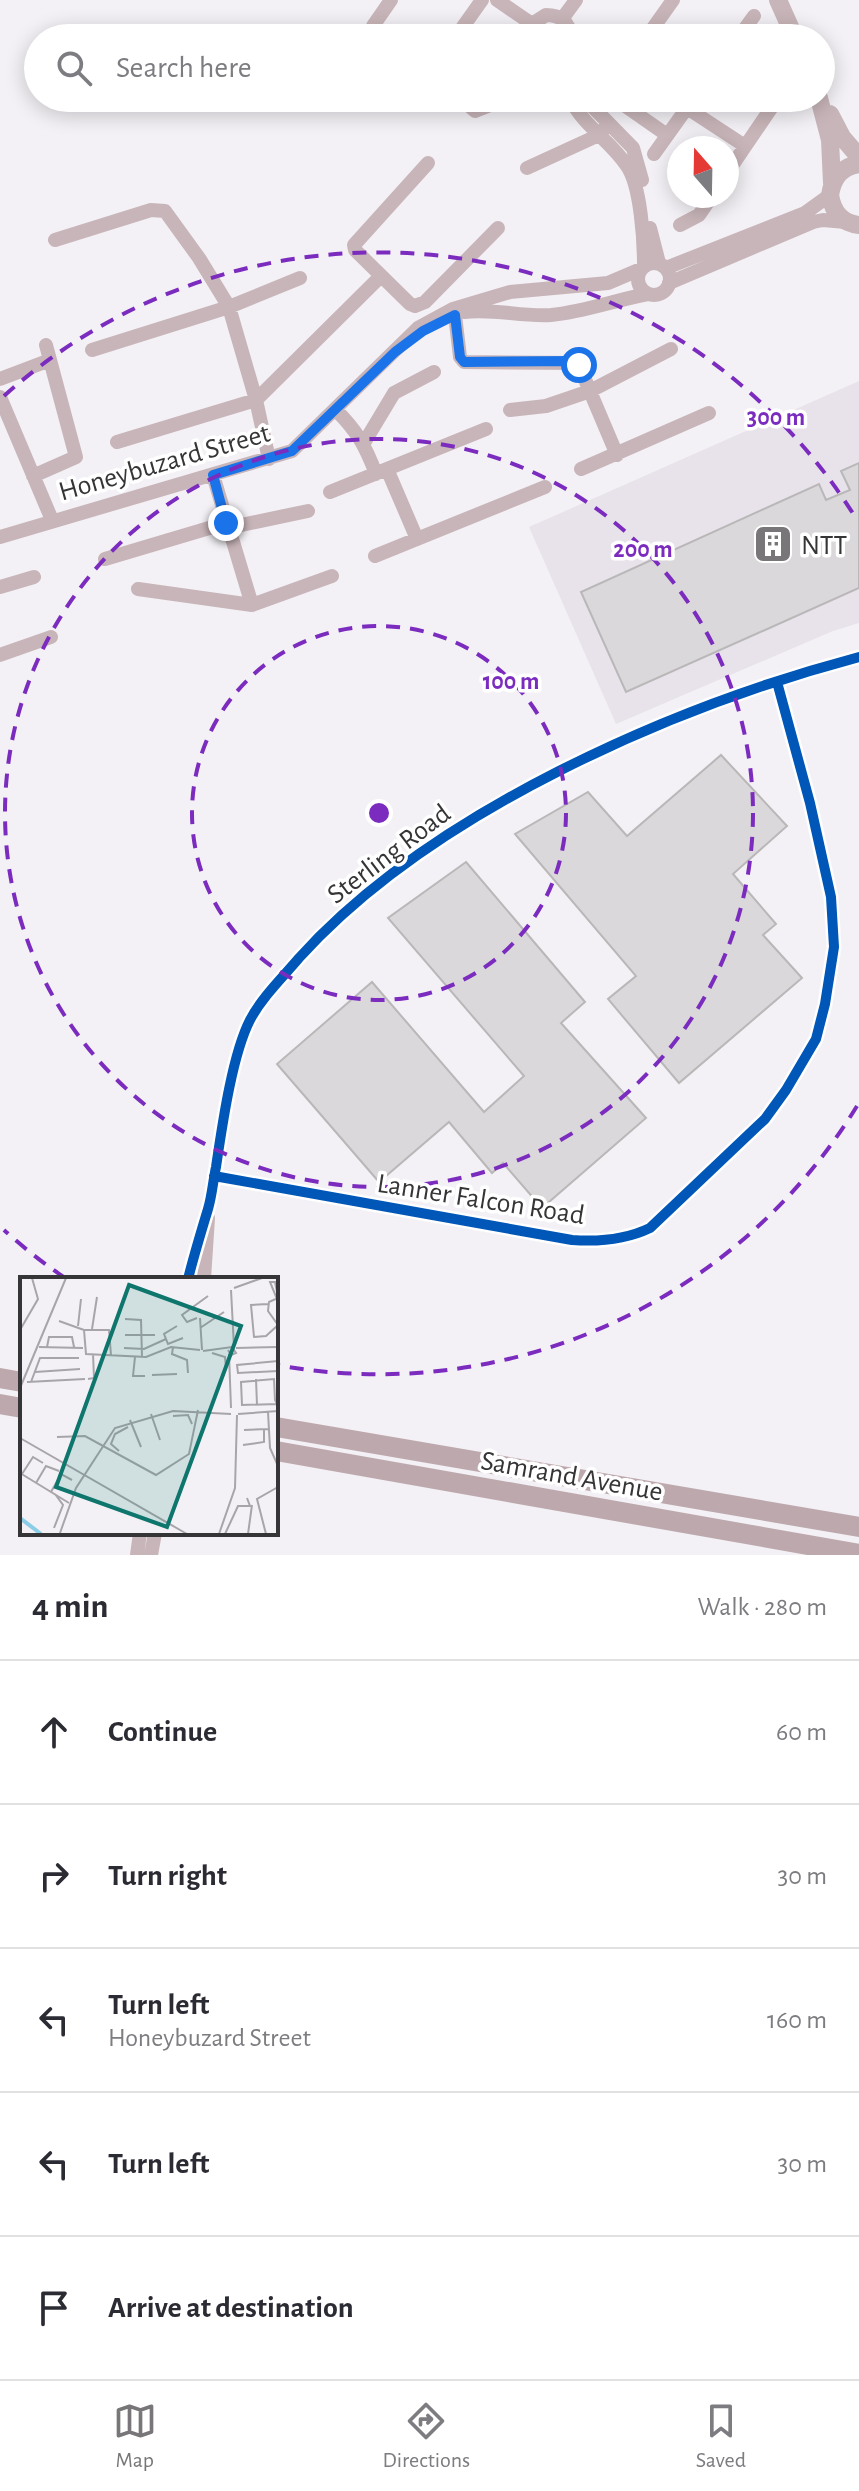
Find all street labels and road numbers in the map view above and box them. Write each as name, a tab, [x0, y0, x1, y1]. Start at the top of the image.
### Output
street label: Honeybuzard Street	[56, 419, 273, 506]
street label: Sterling Road	[323, 800, 456, 910]
street label: Lanner Falcon Road	[375, 1170, 586, 1230]
street label: Samrand Avenue	[479, 1447, 665, 1507]

